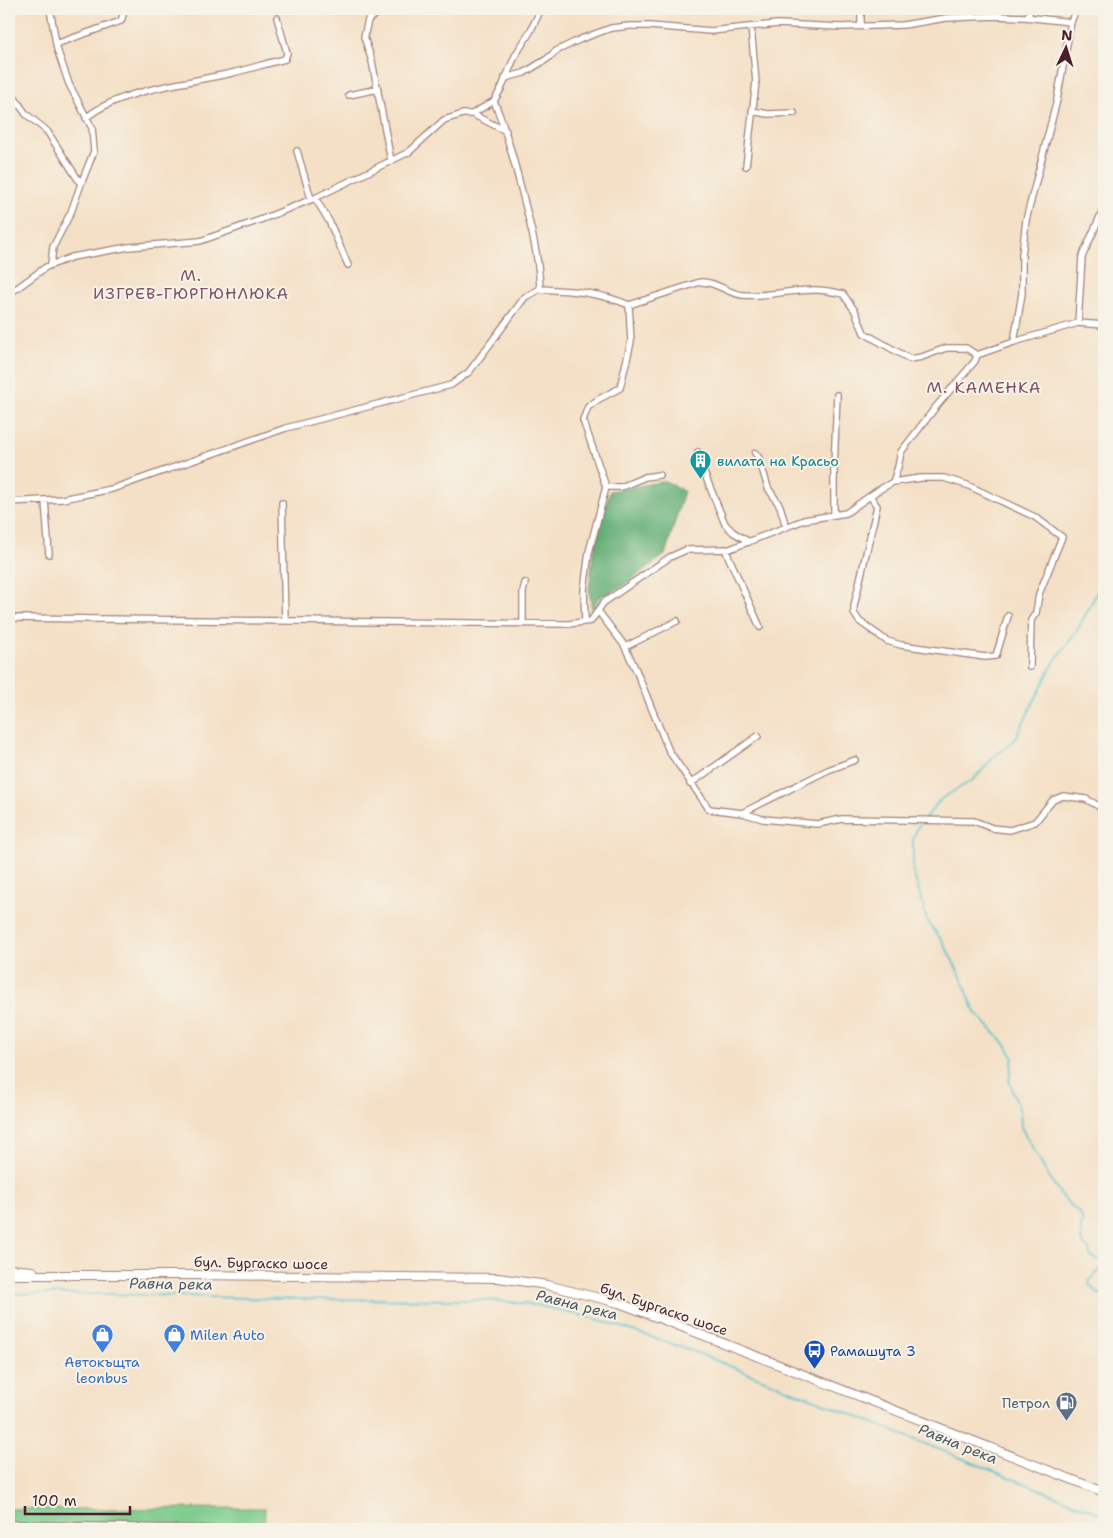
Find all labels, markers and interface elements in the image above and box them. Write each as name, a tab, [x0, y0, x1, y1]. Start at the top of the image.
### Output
north arrow	[1040, 22, 1090, 72]
text: N	[1061, 26, 1073, 44]
district label: М. ИЗГРЕВ-ГЮРГЮНЛЮКА	[93, 265, 289, 304]
district label: М. КАМЕНКА	[927, 377, 1041, 398]
building icon: вилата на Красьо	[689, 449, 713, 480]
place label: вилата на Красьо	[717, 452, 839, 470]
street label: бул. Бургаско шосе	[194, 1253, 328, 1273]
water label: Равна река	[129, 1273, 213, 1295]
street label: бул. Бургаско шосе	[598, 1279, 730, 1339]
water label: Равна река	[534, 1285, 620, 1325]
shop icon: Автокъщта leonbus	[90, 1322, 114, 1353]
shop icon: Milen Auto	[162, 1323, 186, 1354]
place label: Milen Auto	[190, 1326, 265, 1344]
bus stop icon: Рамашута 3	[802, 1339, 826, 1370]
place label: Рамашута 3	[830, 1342, 916, 1360]
place label: Автокъщта leonbus	[64, 1353, 140, 1387]
fuel station icon: Петрол	[1054, 1391, 1078, 1422]
place label: Петрол	[1002, 1394, 1050, 1412]
water label: Равна река	[916, 1419, 1000, 1469]
scale bar	[25, 1483, 130, 1515]
text: 100 m	[32, 1491, 77, 1511]

